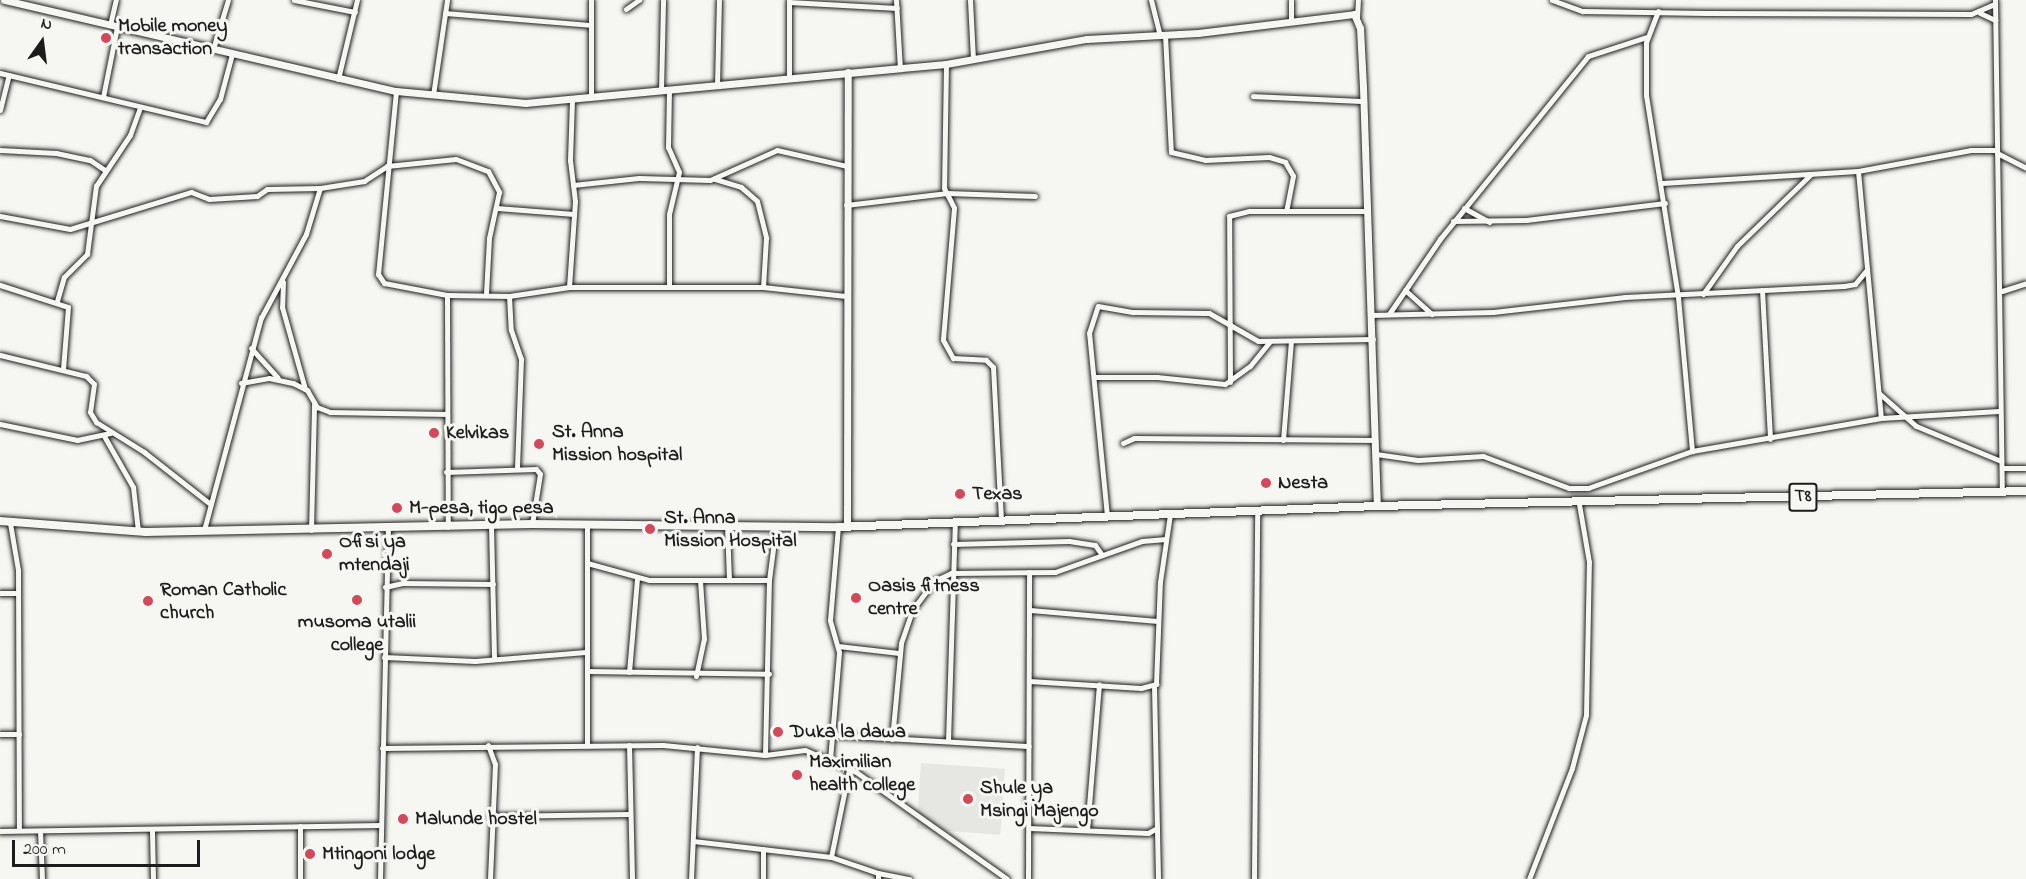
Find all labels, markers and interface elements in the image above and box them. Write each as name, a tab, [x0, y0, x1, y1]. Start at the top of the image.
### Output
north arrow	[12, 12, 72, 72]
text: N	[38, 12, 55, 37]
place label: Mobile money transaction	[118, 14, 227, 61]
marker: Mobile money transaction	[99, 31, 113, 45]
place label: St. Anna Mission hospital	[552, 420, 682, 467]
place label: Kelvikas	[446, 421, 509, 445]
marker: Kelvikas	[427, 426, 441, 440]
marker: St. Anna Mission hospital	[530, 435, 548, 453]
place label: Nesta	[1278, 471, 1328, 495]
marker: Nesta	[1259, 476, 1273, 490]
place label: Texas	[972, 482, 1022, 506]
road number: T8	[1788, 482, 1818, 512]
marker: Texas	[953, 487, 967, 501]
place label: M-pesa, tigo pesa	[409, 496, 553, 520]
marker: M-pesa, tigo pesa	[390, 501, 404, 515]
place label: St. Anna Mission Hospital	[664, 506, 797, 553]
marker: St. Anna Mission Hospital	[641, 520, 659, 538]
place label: Ofisi ya mtendaji	[339, 530, 410, 577]
marker: Ofisi ya mtendaji	[320, 547, 334, 561]
place label: Oasis fitness centre	[868, 574, 980, 621]
place label: Roman Catholic church	[160, 578, 286, 625]
marker: Oasis fitness centre	[849, 591, 863, 605]
marker: musoma utalii college	[350, 593, 364, 607]
marker: Roman Catholic church	[141, 594, 155, 608]
place label: musoma utalii college	[298, 610, 416, 657]
place label: Duka la dawa	[790, 720, 906, 744]
marker: Duka la dawa	[771, 725, 785, 739]
place label: Maximilian health college	[809, 751, 915, 798]
marker: Maximilian health college	[790, 768, 804, 782]
place label: Shule ya Msingi Majengo	[980, 776, 1099, 823]
marker: Shule ya Msingi Majengo	[961, 792, 975, 806]
place label: Malunde hostel	[415, 807, 537, 831]
marker: Malunde hostel	[396, 812, 410, 826]
scale bar	[15, 828, 202, 866]
text: 200 m	[23, 837, 66, 863]
place label: Mtingoni lodge	[322, 842, 435, 866]
marker: Mtingoni lodge	[303, 847, 317, 861]

